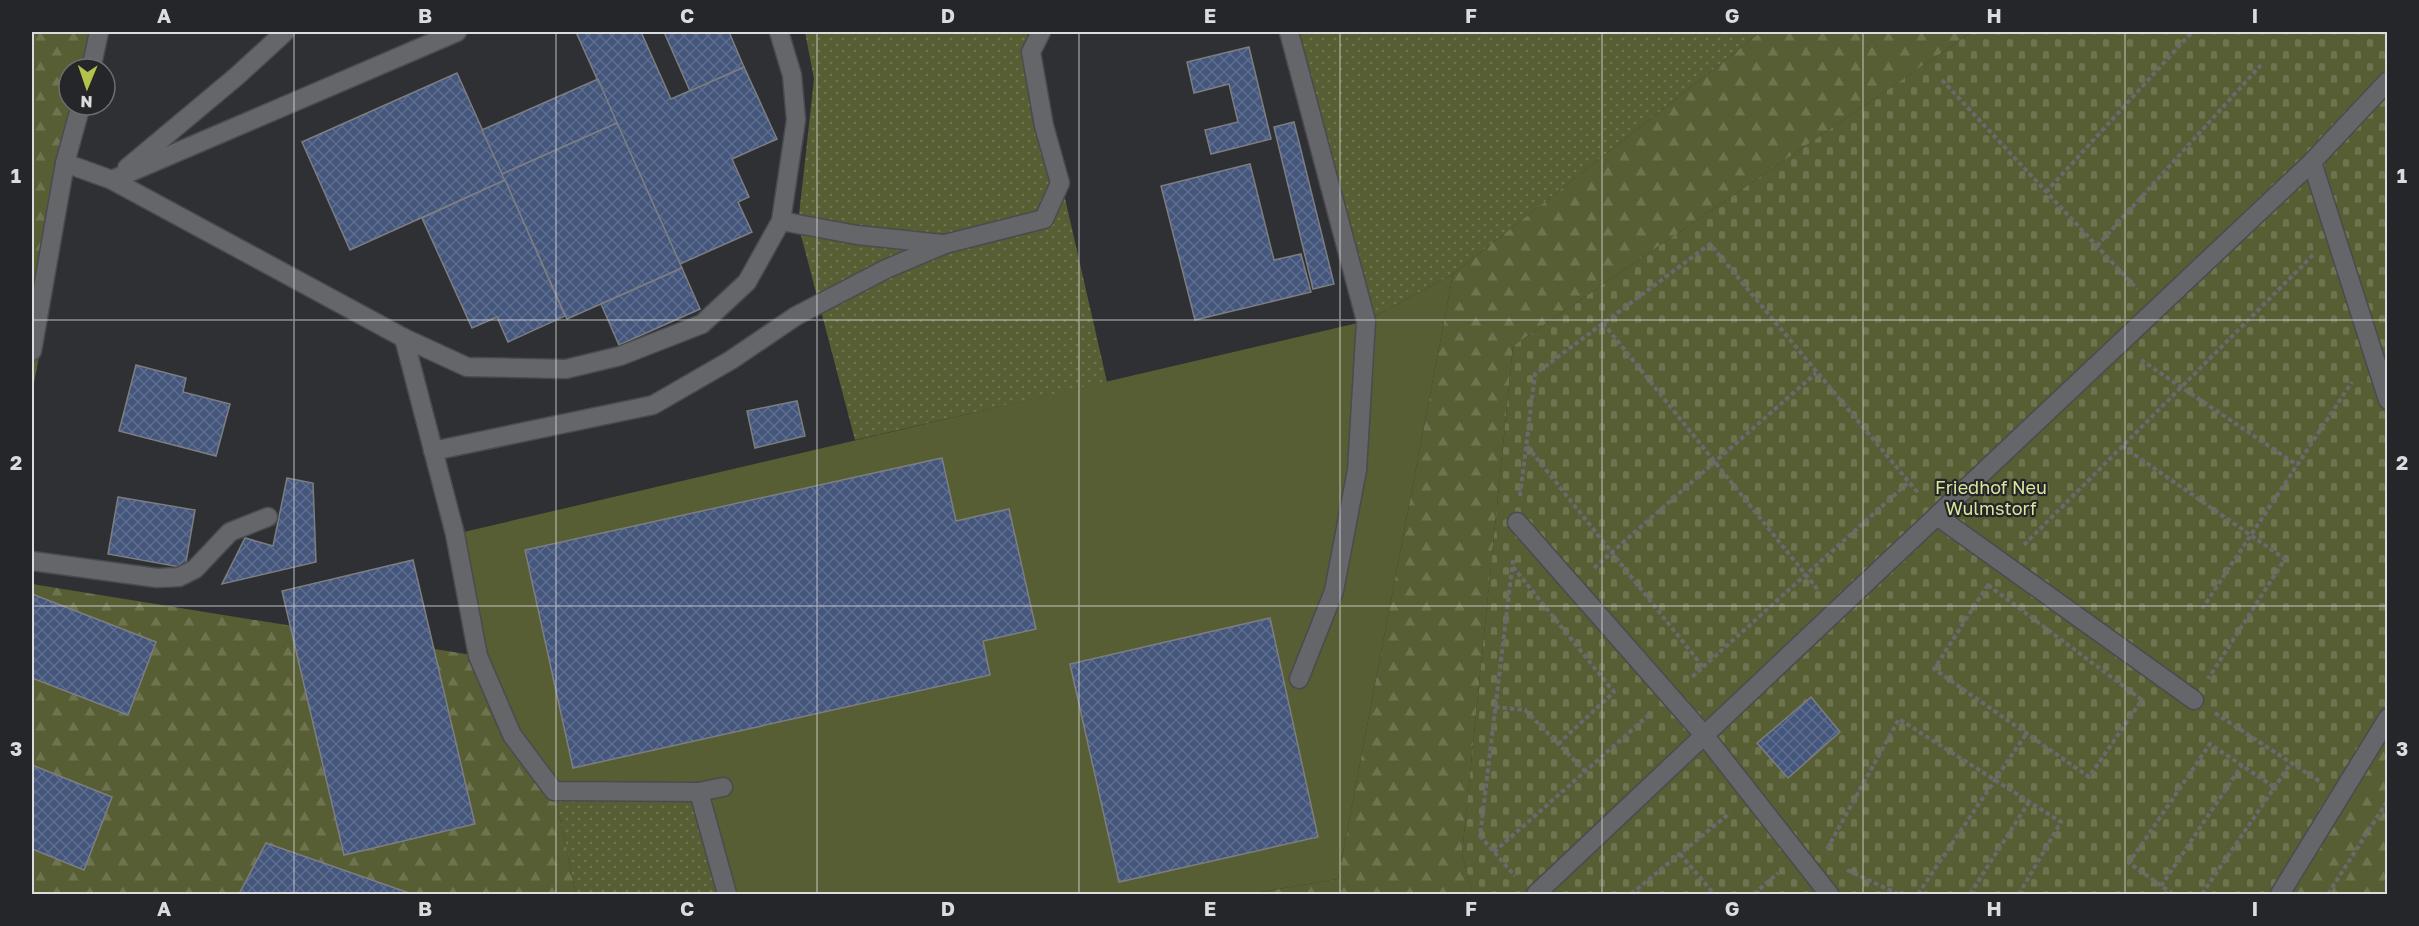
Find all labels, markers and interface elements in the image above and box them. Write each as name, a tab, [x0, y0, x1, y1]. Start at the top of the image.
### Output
text: A	[157, 3, 171, 27]
text: B	[418, 3, 432, 27]
text: C	[680, 3, 694, 27]
text: D	[941, 3, 955, 27]
text: E	[1204, 3, 1216, 27]
text: F	[1465, 3, 1477, 27]
text: G	[1725, 3, 1739, 27]
text: H	[1986, 3, 2002, 27]
text: I	[2252, 3, 2258, 27]
north arrow	[57, 57, 117, 117]
text: N	[80, 92, 93, 112]
text: 1	[11, 163, 21, 187]
text: 1	[2397, 163, 2407, 187]
text: 2	[10, 450, 22, 474]
text: 2	[2396, 450, 2408, 474]
park label: Friedhof Neu Wulmstorf	[1935, 476, 2047, 519]
text: 3	[10, 736, 22, 760]
text: 3	[2396, 736, 2408, 760]
text: A	[157, 896, 171, 920]
text: B	[418, 896, 432, 920]
text: C	[680, 896, 694, 920]
text: D	[941, 896, 955, 920]
text: E	[1204, 896, 1216, 920]
text: F	[1465, 896, 1477, 920]
text: G	[1725, 896, 1739, 920]
text: H	[1986, 896, 2002, 920]
text: I	[2252, 896, 2258, 920]

